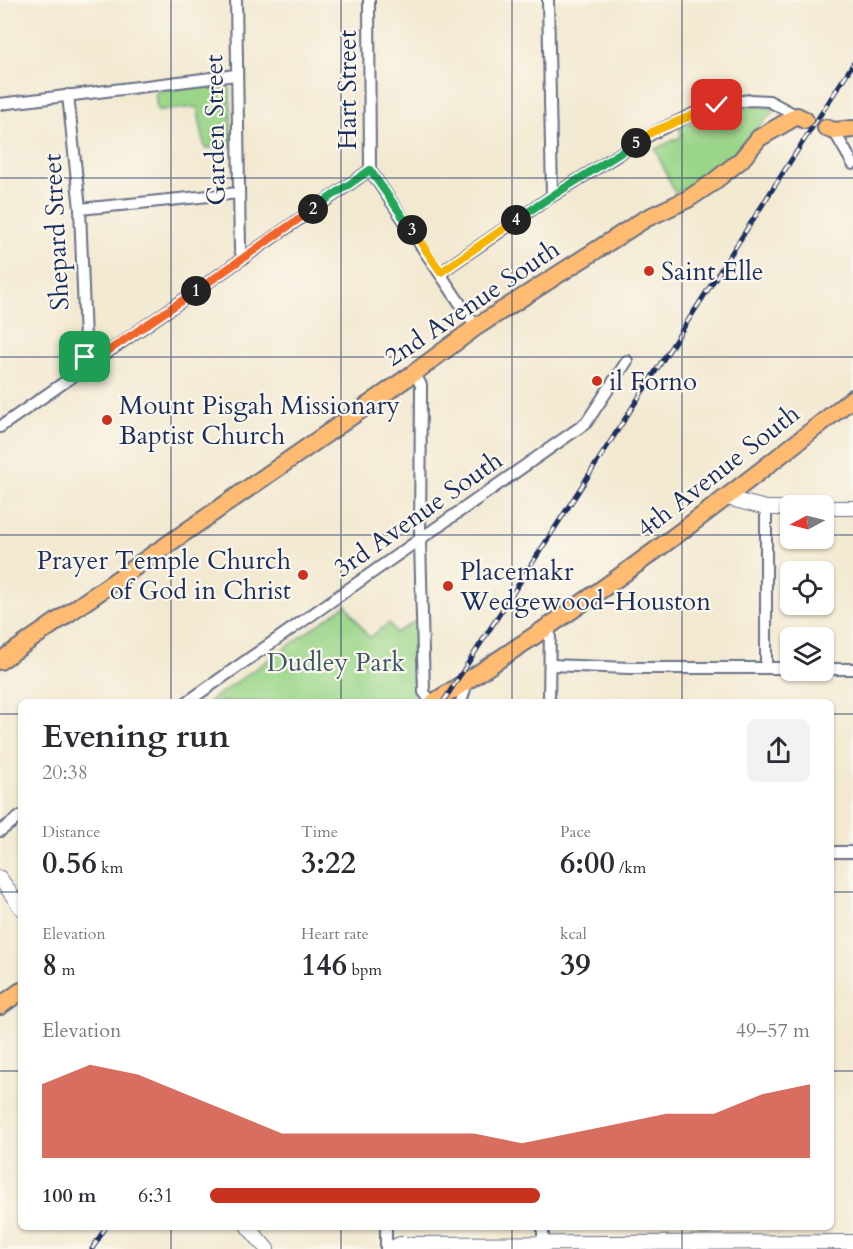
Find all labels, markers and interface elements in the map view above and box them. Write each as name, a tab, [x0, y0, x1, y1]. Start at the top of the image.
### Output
street label: Hart Street	[330, 30, 365, 150]
street label: Garden Street	[196, 54, 234, 206]
pin	[691, 79, 742, 130]
icon: check	[700, 88, 733, 121]
pin: 5	[621, 128, 651, 158]
text: 5	[632, 132, 640, 154]
street label: Shepard Street	[34, 153, 78, 311]
pin: 2	[298, 194, 328, 224]
text: 2	[309, 198, 317, 220]
pin: 4	[501, 205, 531, 235]
text: 4	[512, 209, 520, 231]
pin: 3	[397, 215, 427, 245]
text: 3	[408, 219, 416, 241]
street label: 2nd Avenue South	[378, 231, 566, 375]
place label: Saint Elle	[661, 254, 764, 289]
marker: Saint Elle	[642, 264, 656, 278]
pin: 1	[181, 276, 211, 306]
text: 1	[192, 280, 200, 302]
pin	[59, 331, 110, 382]
icon: arrive	[68, 340, 101, 373]
place label: il Forno	[609, 364, 697, 399]
marker: il Forno	[590, 374, 604, 388]
place label: Mount Pisgah Missionary Baptist Church	[119, 388, 400, 453]
street label: 4th Avenue South	[629, 396, 807, 546]
marker: Mount Pisgah Missionary Baptist Church	[100, 413, 114, 427]
street label: 3rd Avenue South	[327, 443, 509, 585]
north arrow	[780, 495, 834, 549]
map controls	[780, 495, 834, 681]
place label: Prayer Temple Church of God in Christ	[37, 543, 291, 608]
place label: Placemakr Wedgewood-Houston	[459, 554, 711, 619]
button: locate	[780, 561, 834, 615]
marker: Prayer Temple Church of God in Christ	[296, 568, 310, 582]
marker: Placemakr Wedgewood-Houston	[441, 579, 455, 593]
button: layers	[780, 627, 834, 681]
park label: Dudley Park	[267, 645, 405, 680]
text: Evening run	[42, 714, 230, 759]
button: share	[747, 719, 810, 782]
text: 20:38	[42, 759, 88, 786]
text: Distance	[42, 821, 100, 843]
text: Time	[301, 821, 338, 843]
text: Pace	[560, 821, 591, 843]
text: 0.56	[42, 843, 97, 884]
text: 3:22	[301, 843, 356, 884]
text: 6:00	[560, 843, 615, 884]
text: km	[97, 857, 123, 879]
text: /km	[615, 857, 646, 879]
text: Elevation	[42, 923, 106, 945]
text: Heart rate	[301, 923, 369, 945]
text: kcal	[560, 923, 587, 945]
text: 8	[42, 945, 57, 986]
text: 146	[301, 945, 347, 986]
text: 39	[560, 945, 591, 986]
text: m	[57, 959, 75, 981]
text: bpm	[347, 959, 382, 981]
text: Elevation	[42, 1017, 121, 1044]
text: 49–57 m	[736, 1017, 810, 1044]
text: 100 m	[42, 1182, 97, 1209]
text: 6:31	[138, 1182, 174, 1209]

